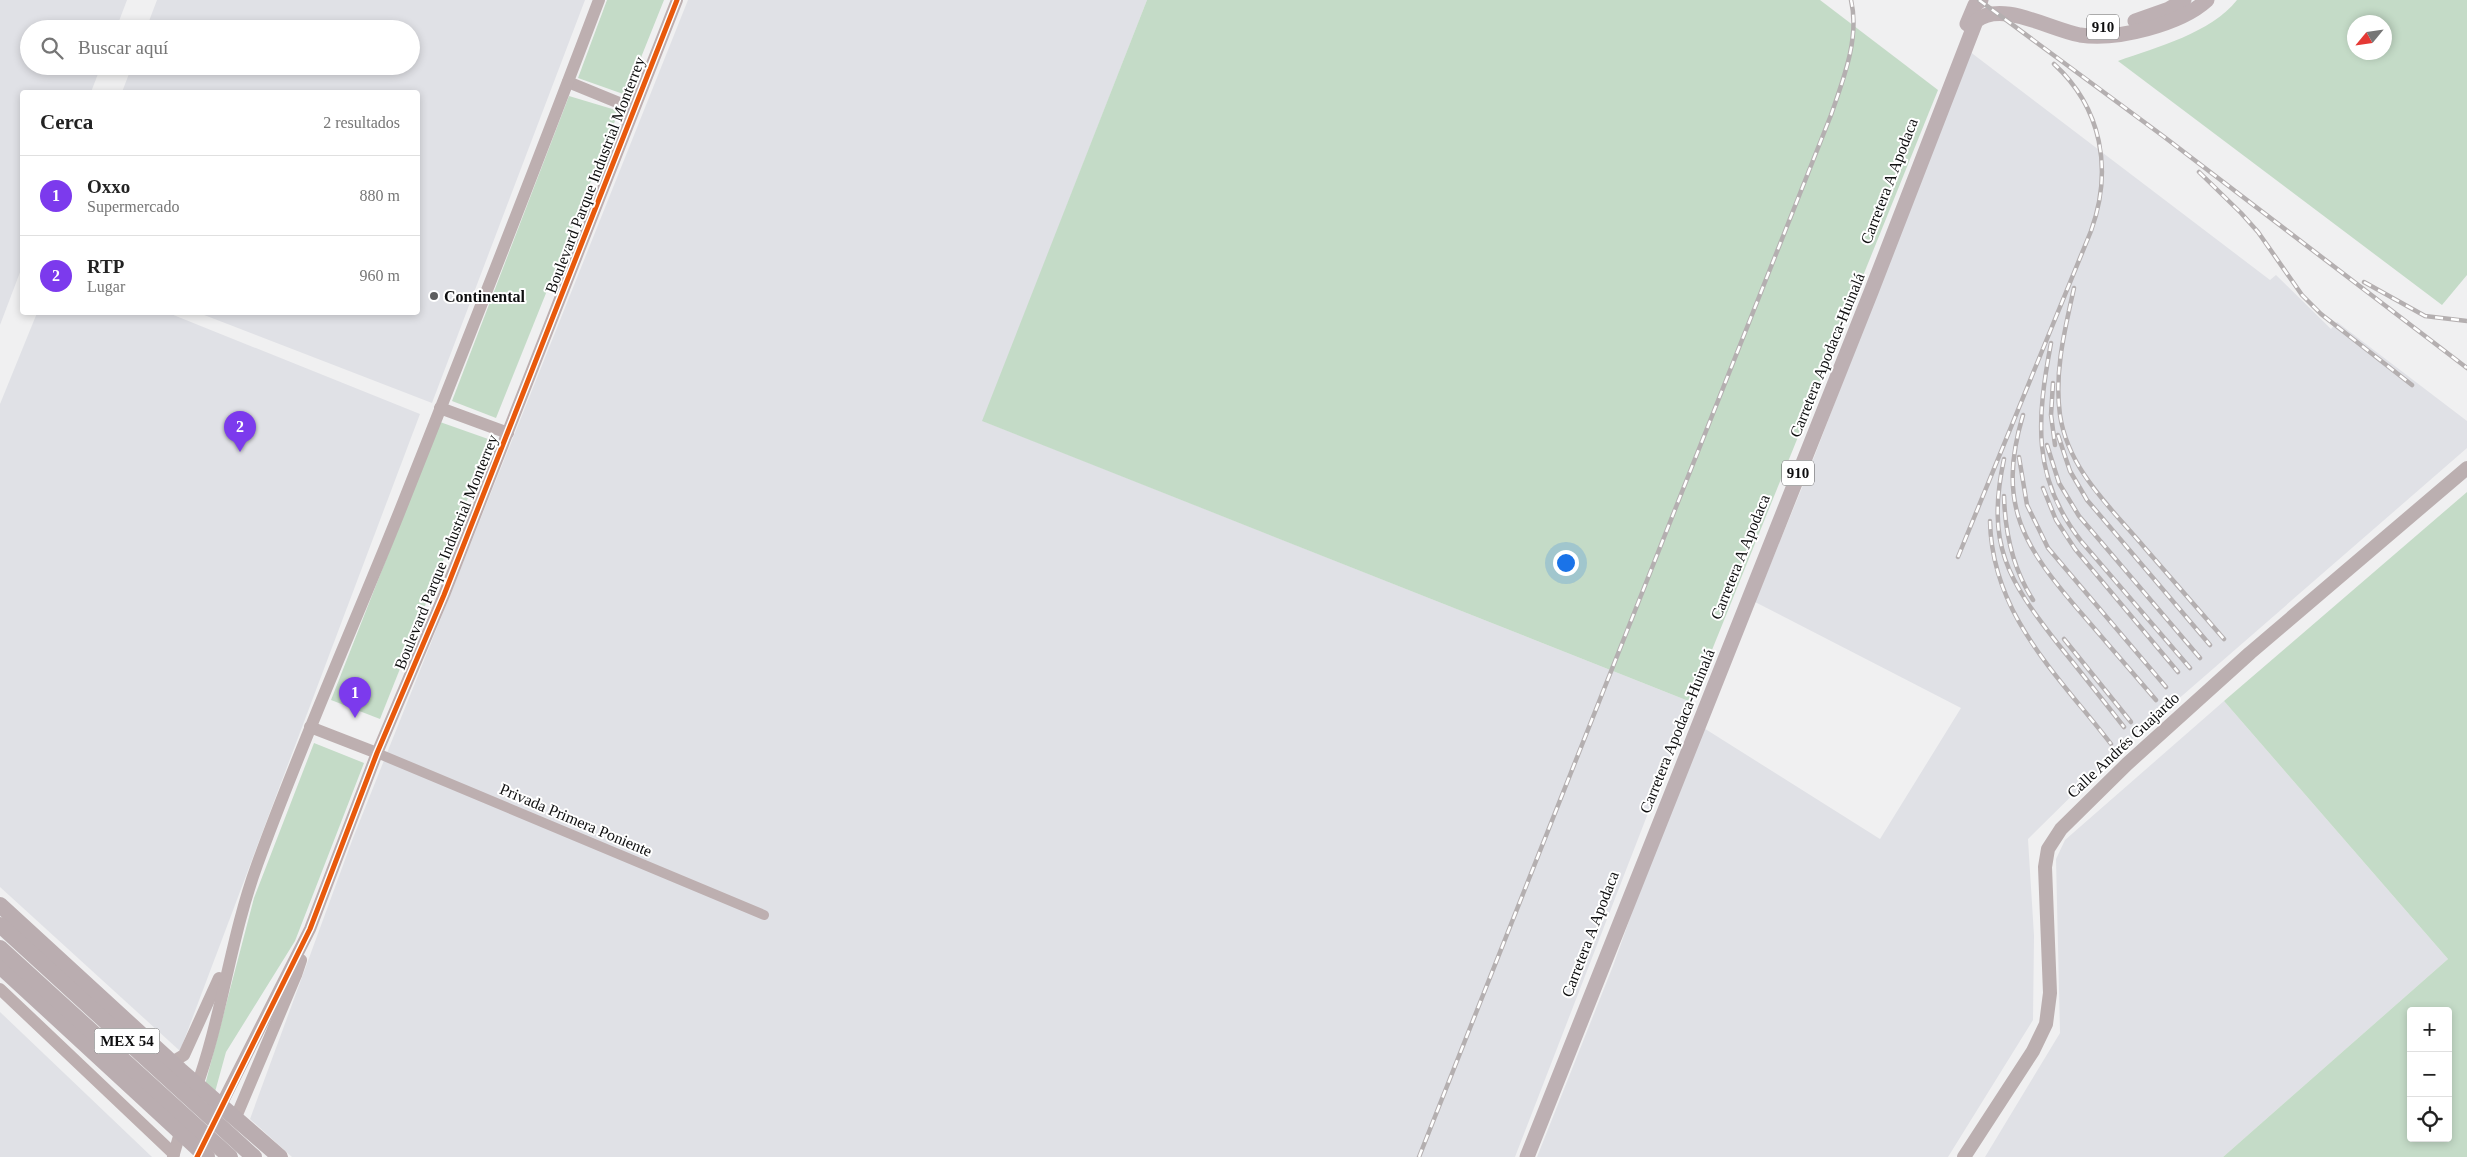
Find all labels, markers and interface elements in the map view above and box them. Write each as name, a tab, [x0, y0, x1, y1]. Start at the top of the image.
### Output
road number: 910	[2087, 15, 2119, 40]
north arrow	[2347, 15, 2392, 60]
search box	[20, 20, 420, 75]
icon: search	[38, 34, 66, 62]
text: Buscar aquí	[78, 37, 168, 58]
street label: Boulevard Parque Industrial Monterrey	[542, 54, 649, 296]
text: Cerca	[40, 110, 93, 134]
text: 2 resultados	[323, 114, 400, 131]
street label: Carretera A Apodaca	[1857, 116, 1922, 247]
text: Oxxo	[87, 176, 130, 197]
text: 1	[52, 187, 60, 204]
text: 880 m	[360, 187, 400, 204]
text: Supermercado	[87, 198, 179, 215]
text: RTP	[87, 256, 124, 277]
text: 2	[52, 267, 60, 284]
text: 960 m	[360, 267, 400, 284]
street label: Carretera Apodaca-Huinalá	[1786, 270, 1869, 440]
text: Lugar	[87, 278, 125, 295]
place label: Continental	[444, 288, 525, 305]
marker: Continental	[428, 290, 440, 302]
pin: 2	[224, 411, 256, 452]
street label: Boulevard Parque Industrial Monterrey	[391, 432, 502, 672]
road number: 910	[1782, 460, 1814, 486]
street label: Carretera A Apodaca	[1707, 492, 1774, 622]
your location	[1553, 550, 1579, 576]
street label: Carretera Apodaca-Huinalá	[1636, 646, 1719, 816]
pin: 1	[339, 677, 371, 718]
street label: Calle Andrés Guajardo	[2064, 689, 2183, 802]
street label: Privada Primera Poniente	[497, 780, 655, 860]
street label: Carretera A Apodaca	[1558, 869, 1623, 1000]
map controls	[2407, 1007, 2452, 1142]
button: +	[2407, 1007, 2452, 1052]
road number: MEX 54	[94, 1028, 160, 1054]
button: −	[2407, 1052, 2452, 1097]
button: locate	[2407, 1097, 2452, 1142]

